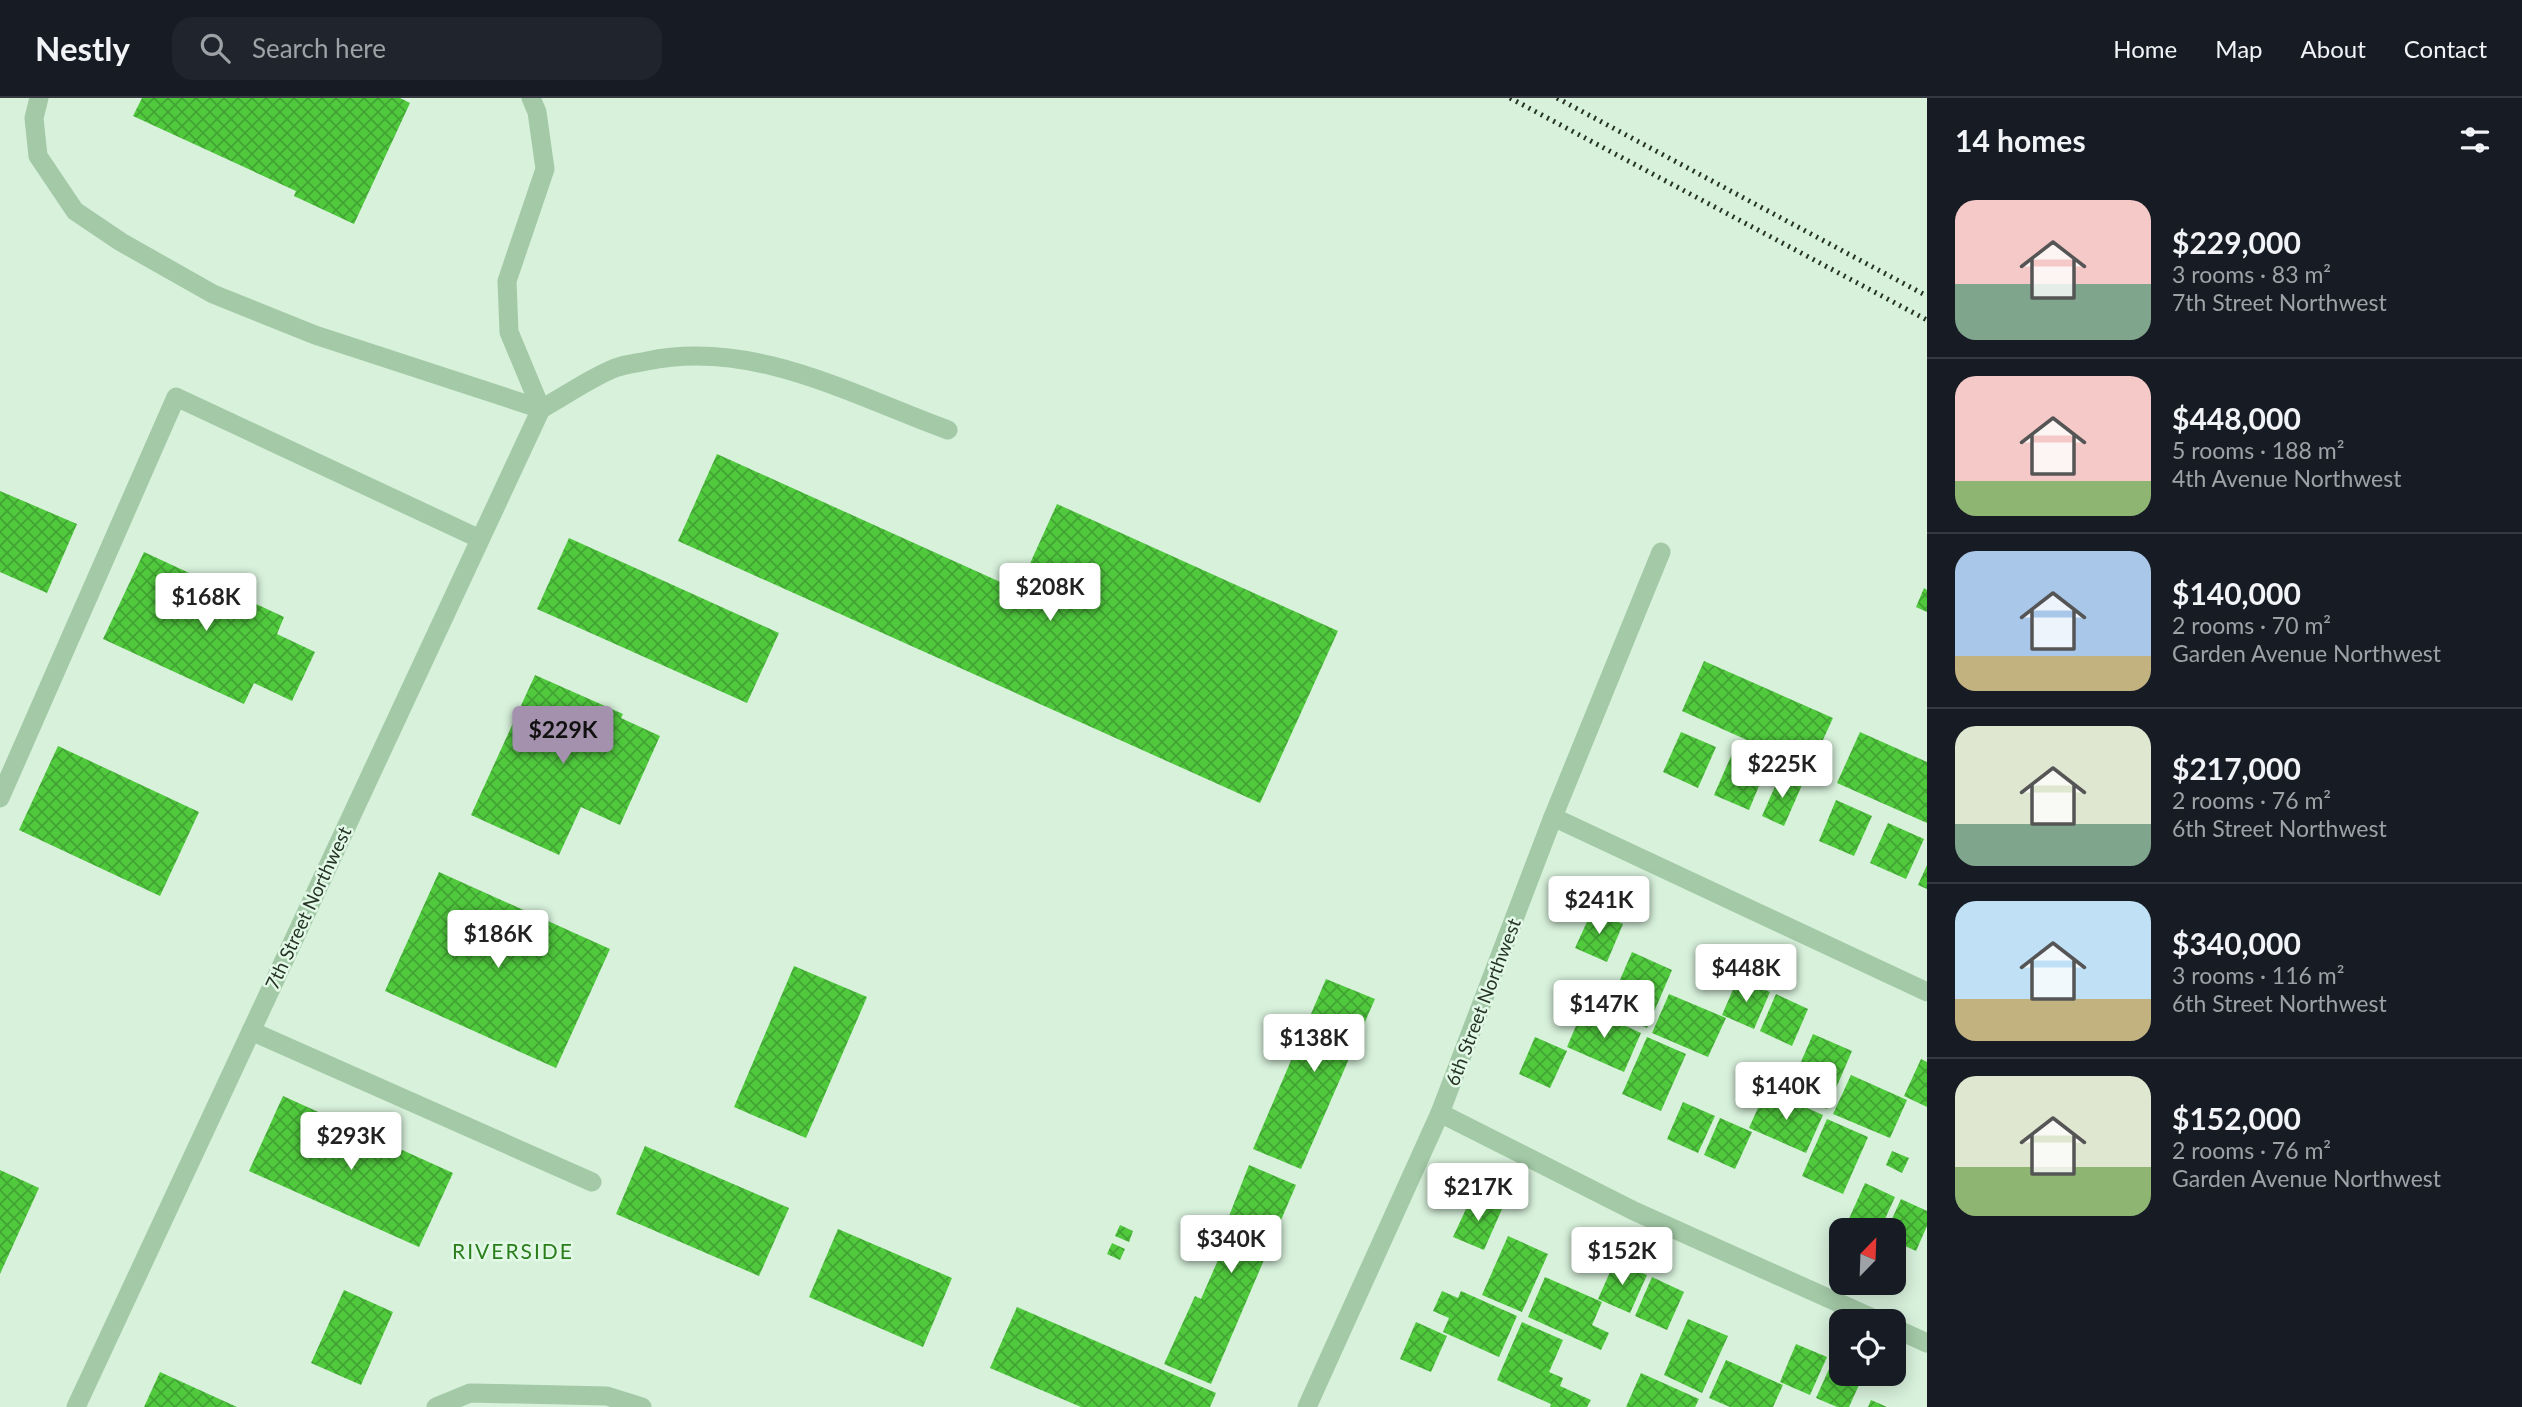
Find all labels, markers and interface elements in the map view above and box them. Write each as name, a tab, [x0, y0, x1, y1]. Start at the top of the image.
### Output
search box	[172, 17, 662, 80]
text: Nestly	[35, 28, 130, 68]
icon: search	[196, 29, 234, 67]
text: Search here	[252, 32, 386, 64]
text: Home	[2113, 34, 2177, 63]
text: Map	[2215, 34, 2263, 63]
text: About	[2301, 34, 2366, 63]
text: Contact	[2404, 34, 2487, 63]
icon: filters	[2456, 121, 2494, 159]
text: 14 homes	[1955, 122, 2086, 158]
text: $229,000	[2172, 224, 2301, 260]
icon: home	[2011, 228, 2095, 312]
text: 3 rooms · 83 m²	[2172, 260, 2331, 288]
text: 7th Street Northwest	[2172, 288, 2387, 316]
text: $448,000	[2172, 400, 2301, 436]
icon: home	[2011, 404, 2095, 488]
text: 5 rooms · 188 m²	[2172, 436, 2344, 464]
text: 4th Avenue Northwest	[2172, 464, 2401, 492]
pin: $208K	[1001, 564, 1099, 623]
text: $208K	[1015, 572, 1085, 600]
pin: $168K	[157, 574, 255, 633]
text: $140,000	[2172, 575, 2301, 611]
icon: home	[2011, 579, 2095, 663]
text: $168K	[171, 582, 241, 610]
text: 2 rooms · 70 m²	[2172, 611, 2331, 639]
text: Garden Avenue Northwest	[2172, 639, 2441, 667]
pin: $229K	[514, 706, 612, 766]
text: $229K	[528, 715, 598, 743]
pin: $225K	[1733, 740, 1831, 800]
text: $225K	[1747, 749, 1817, 777]
text: $217,000	[2172, 750, 2301, 786]
icon: home	[2011, 754, 2095, 838]
text: 2 rooms · 76 m²	[2172, 786, 2331, 814]
text: 6th Street Northwest	[2172, 814, 2387, 842]
street label: 7th Street Northwest	[260, 822, 356, 993]
pin: $241K	[1550, 876, 1648, 936]
text: $241K	[1564, 885, 1634, 913]
pin: $186K	[449, 910, 547, 970]
street label: 6th Street Northwest	[1440, 915, 1525, 1089]
text: $186K	[463, 919, 533, 947]
text: $340,000	[2172, 925, 2301, 961]
icon: home	[2011, 929, 2095, 1013]
pin: $448K	[1697, 944, 1795, 1004]
text: $448K	[1711, 953, 1781, 981]
text: 3 rooms · 116 m²	[2172, 961, 2344, 989]
pin: $147K	[1555, 981, 1653, 1040]
text: $147K	[1569, 989, 1639, 1017]
text: 6th Street Northwest	[2172, 989, 2387, 1017]
pin: $138K	[1265, 1014, 1363, 1074]
text: $138K	[1279, 1023, 1349, 1051]
pin: $140K	[1737, 1062, 1835, 1122]
text: $140K	[1751, 1071, 1821, 1099]
text: $152,000	[2172, 1100, 2301, 1136]
icon: home	[2011, 1104, 2095, 1188]
pin: $293K	[302, 1112, 400, 1172]
text: $293K	[316, 1121, 386, 1149]
text: 2 rooms · 76 m²	[2172, 1136, 2331, 1164]
pin: $217K	[1429, 1164, 1527, 1223]
text: Garden Avenue Northwest	[2172, 1164, 2441, 1192]
text: $217K	[1443, 1172, 1513, 1200]
pin: $340K	[1182, 1216, 1280, 1275]
north arrow	[1829, 1218, 1906, 1295]
map controls	[1829, 1218, 1906, 1386]
text: $340K	[1196, 1224, 1266, 1252]
pin: $152K	[1573, 1228, 1671, 1287]
text: $152K	[1587, 1236, 1657, 1264]
district label: RIVERSIDE	[452, 1238, 574, 1263]
button: locate	[1829, 1309, 1906, 1386]

